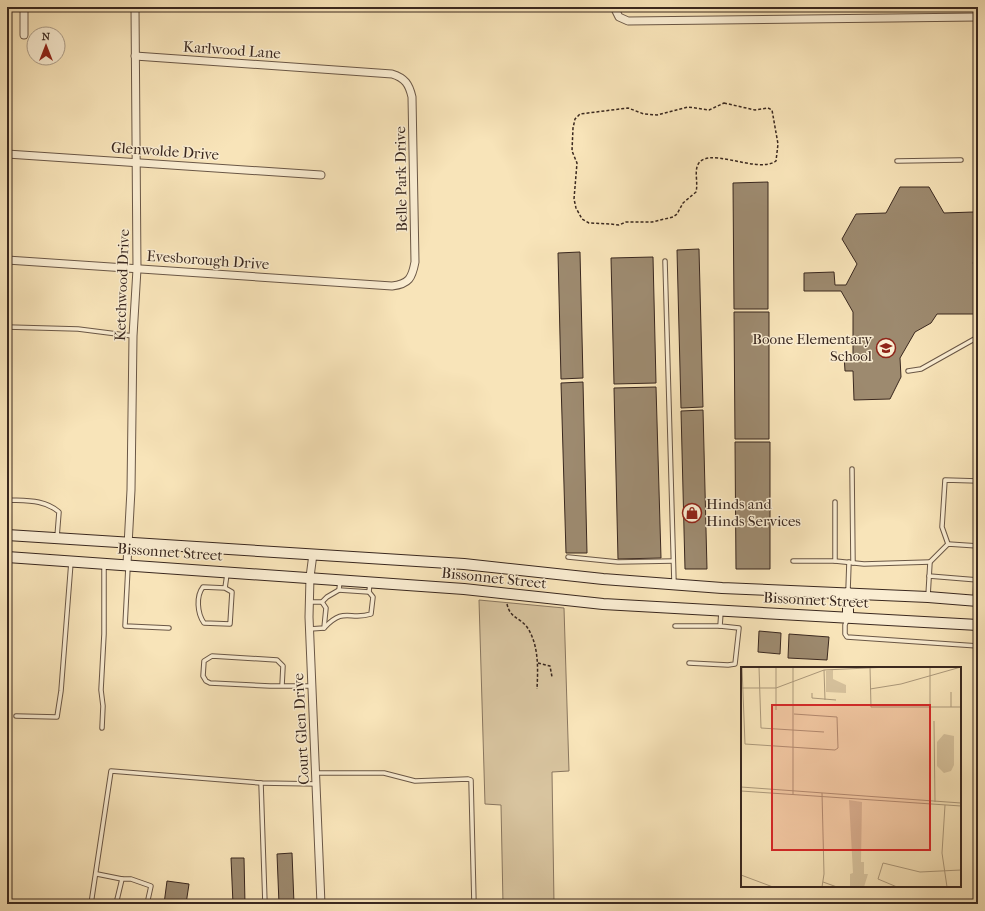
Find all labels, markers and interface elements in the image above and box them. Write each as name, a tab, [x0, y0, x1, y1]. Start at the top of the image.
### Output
north arrow	[26, 26, 66, 66]
text: N	[42, 30, 51, 43]
street label: Karlwood Lane	[183, 38, 282, 62]
street label: Belle Park Drive	[391, 125, 411, 232]
street label: Glenwolde Drive	[110, 138, 220, 164]
street label: Ketchwood Drive	[111, 228, 133, 341]
street label: Evesborough Drive	[146, 247, 271, 273]
place label: Boone Elementary School	[752, 330, 873, 365]
school or university icon: Boone Elementary School	[875, 337, 897, 359]
place label: Hinds and Hinds Services	[706, 495, 801, 530]
shop icon: Hinds and Hinds Services	[681, 502, 703, 524]
street label: Bissonnet Street	[117, 539, 224, 565]
street label: Bissonnet Street	[440, 564, 548, 593]
street label: Bissonnet Street	[763, 588, 870, 612]
inset map	[741, 667, 961, 887]
street label: Court Glen Drive	[289, 672, 313, 785]

